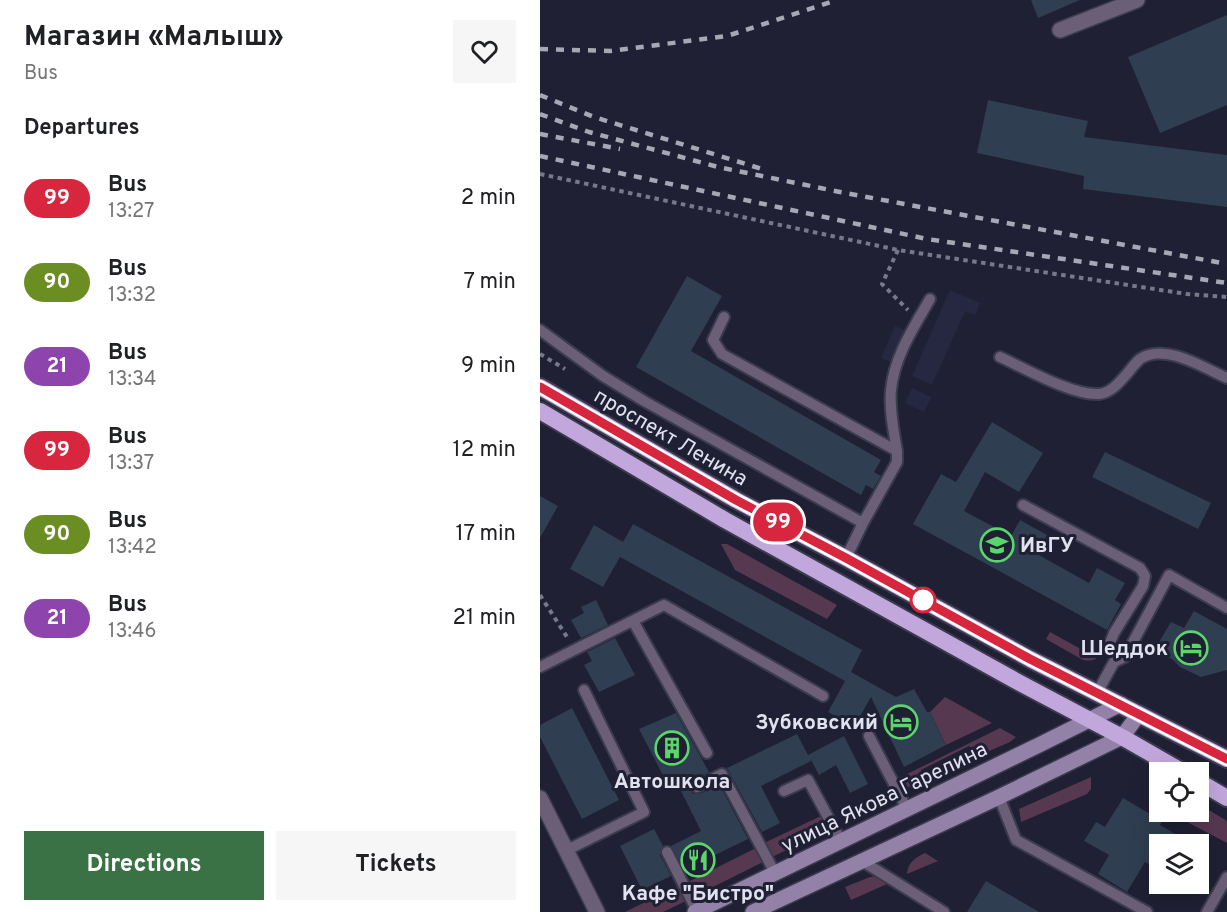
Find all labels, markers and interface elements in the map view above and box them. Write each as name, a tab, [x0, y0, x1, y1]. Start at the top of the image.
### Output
text: Магазин «Малыш»	[24, 20, 284, 56]
button: heart	[453, 20, 516, 83]
text: Bus	[24, 61, 58, 87]
text: Departures	[24, 115, 140, 142]
text: Bus	[108, 172, 147, 199]
text: 99	[44, 185, 70, 212]
text: 2 min	[461, 185, 516, 212]
text: 13:27	[108, 199, 154, 225]
text: Bus	[108, 256, 147, 283]
text: 90	[44, 269, 70, 296]
text: 7 min	[464, 269, 516, 296]
text: 13:32	[108, 283, 156, 309]
text: Bus	[108, 340, 147, 367]
text: 21	[46, 353, 68, 380]
text: 9 min	[461, 353, 516, 380]
text: 13:34	[108, 367, 156, 393]
street label: проспект Ленина	[589, 383, 752, 493]
text: Bus	[108, 424, 147, 451]
text: 99	[44, 437, 70, 464]
text: 12 min	[453, 437, 516, 464]
text: 13:37	[108, 451, 154, 477]
line badge: 99	[751, 502, 805, 542]
text: Bus	[108, 508, 147, 535]
text: 99	[765, 509, 791, 536]
text: 90	[44, 521, 70, 548]
text: 17 min	[456, 521, 516, 548]
school or university icon: ИвГУ	[979, 527, 1015, 563]
place label: ИвГУ	[1020, 533, 1074, 560]
text: 13:42	[108, 535, 157, 561]
unlabelled marker	[910, 587, 936, 613]
text: Bus	[108, 592, 147, 619]
text: 21	[46, 605, 68, 632]
text: 21 min	[453, 605, 516, 632]
text: 13:46	[108, 619, 156, 645]
hotel icon: Шеддок	[1173, 630, 1209, 666]
place label: Шеддок	[1080, 636, 1168, 663]
hotel icon: Зубковский	[883, 704, 919, 740]
place label: Зубковский	[755, 710, 878, 737]
building icon: Автошкола	[654, 730, 690, 766]
street label: улица Якова Гарелина	[777, 737, 992, 860]
map controls	[1149, 762, 1209, 894]
button: locate	[1149, 762, 1209, 822]
place label: Автошкола	[614, 769, 730, 796]
button: Directions	[24, 831, 264, 900]
button: Tickets	[276, 831, 516, 900]
button: layers	[1149, 834, 1209, 894]
restaurant icon: Кафе "Бистро"	[680, 842, 716, 878]
place label: Кафе "Бистро"	[622, 881, 774, 908]

